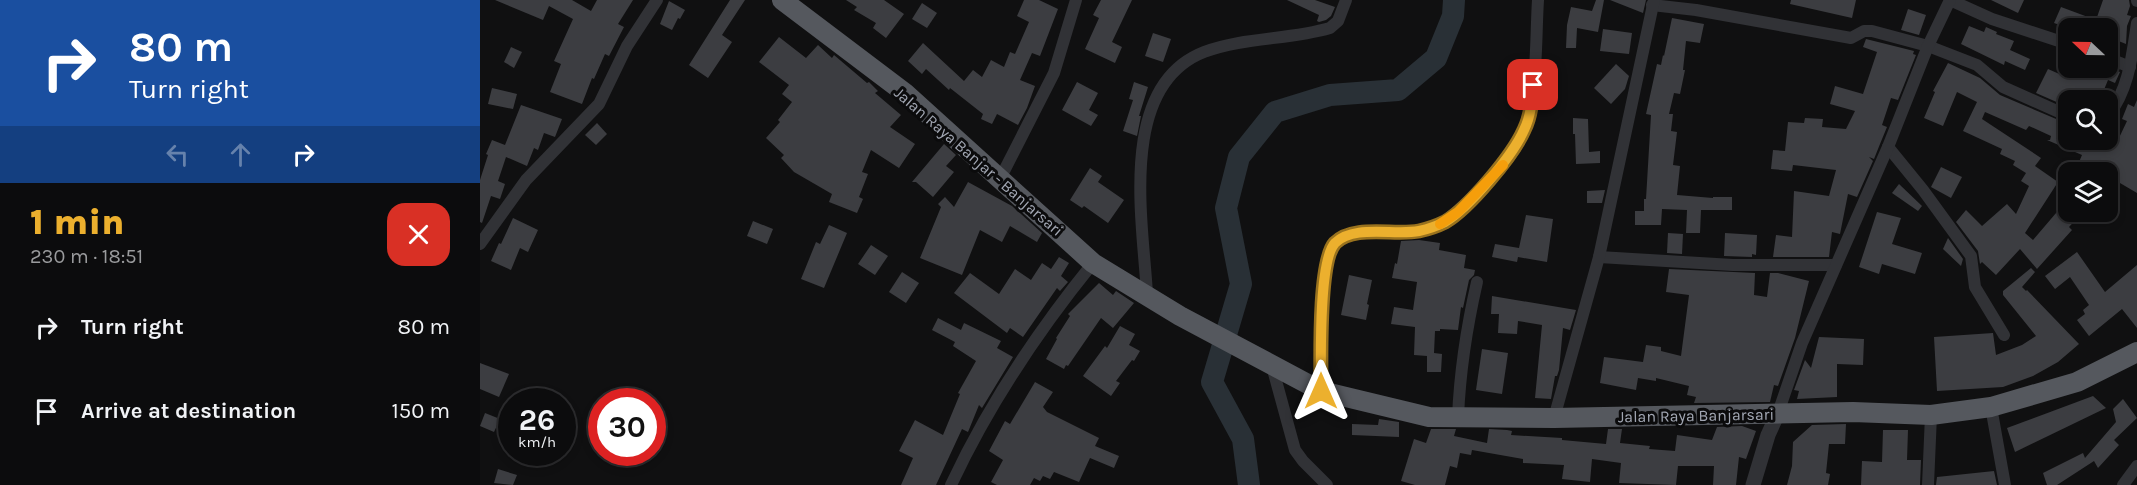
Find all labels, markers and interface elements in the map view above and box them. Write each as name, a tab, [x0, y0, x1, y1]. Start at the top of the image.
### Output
north arrow	[2058, 18, 2118, 78]
map controls	[2058, 18, 2118, 222]
text: 80 m	[129, 22, 233, 72]
icon: right	[30, 24, 108, 102]
pin	[1507, 59, 1558, 110]
icon: arrive	[1516, 68, 1549, 101]
text: Turn right	[129, 73, 249, 105]
street label: Jalan Raya Banjar - Banjarsari	[890, 83, 1067, 240]
button: search	[2058, 90, 2118, 150]
icon: left	[161, 138, 194, 171]
icon: ahead	[224, 138, 257, 171]
icon: right	[287, 138, 320, 171]
button: layers	[2058, 162, 2118, 222]
text: 1 min	[30, 201, 124, 243]
button: close	[387, 203, 450, 266]
text: 230 m · 18:51	[30, 245, 143, 268]
icon: right	[30, 311, 63, 344]
text: Turn right	[81, 314, 184, 340]
text: 80 m	[398, 314, 450, 340]
position arrow	[1289, 359, 1353, 423]
speed limit sign: 30	[588, 388, 666, 466]
icon: arrive	[30, 395, 63, 428]
text: Arrive at destination	[81, 398, 296, 424]
text: 150 m	[391, 398, 450, 424]
text: 26	[519, 402, 555, 438]
street label: Jalan Raya Banjarsari	[1618, 405, 1774, 426]
text: km/h	[518, 433, 556, 451]

